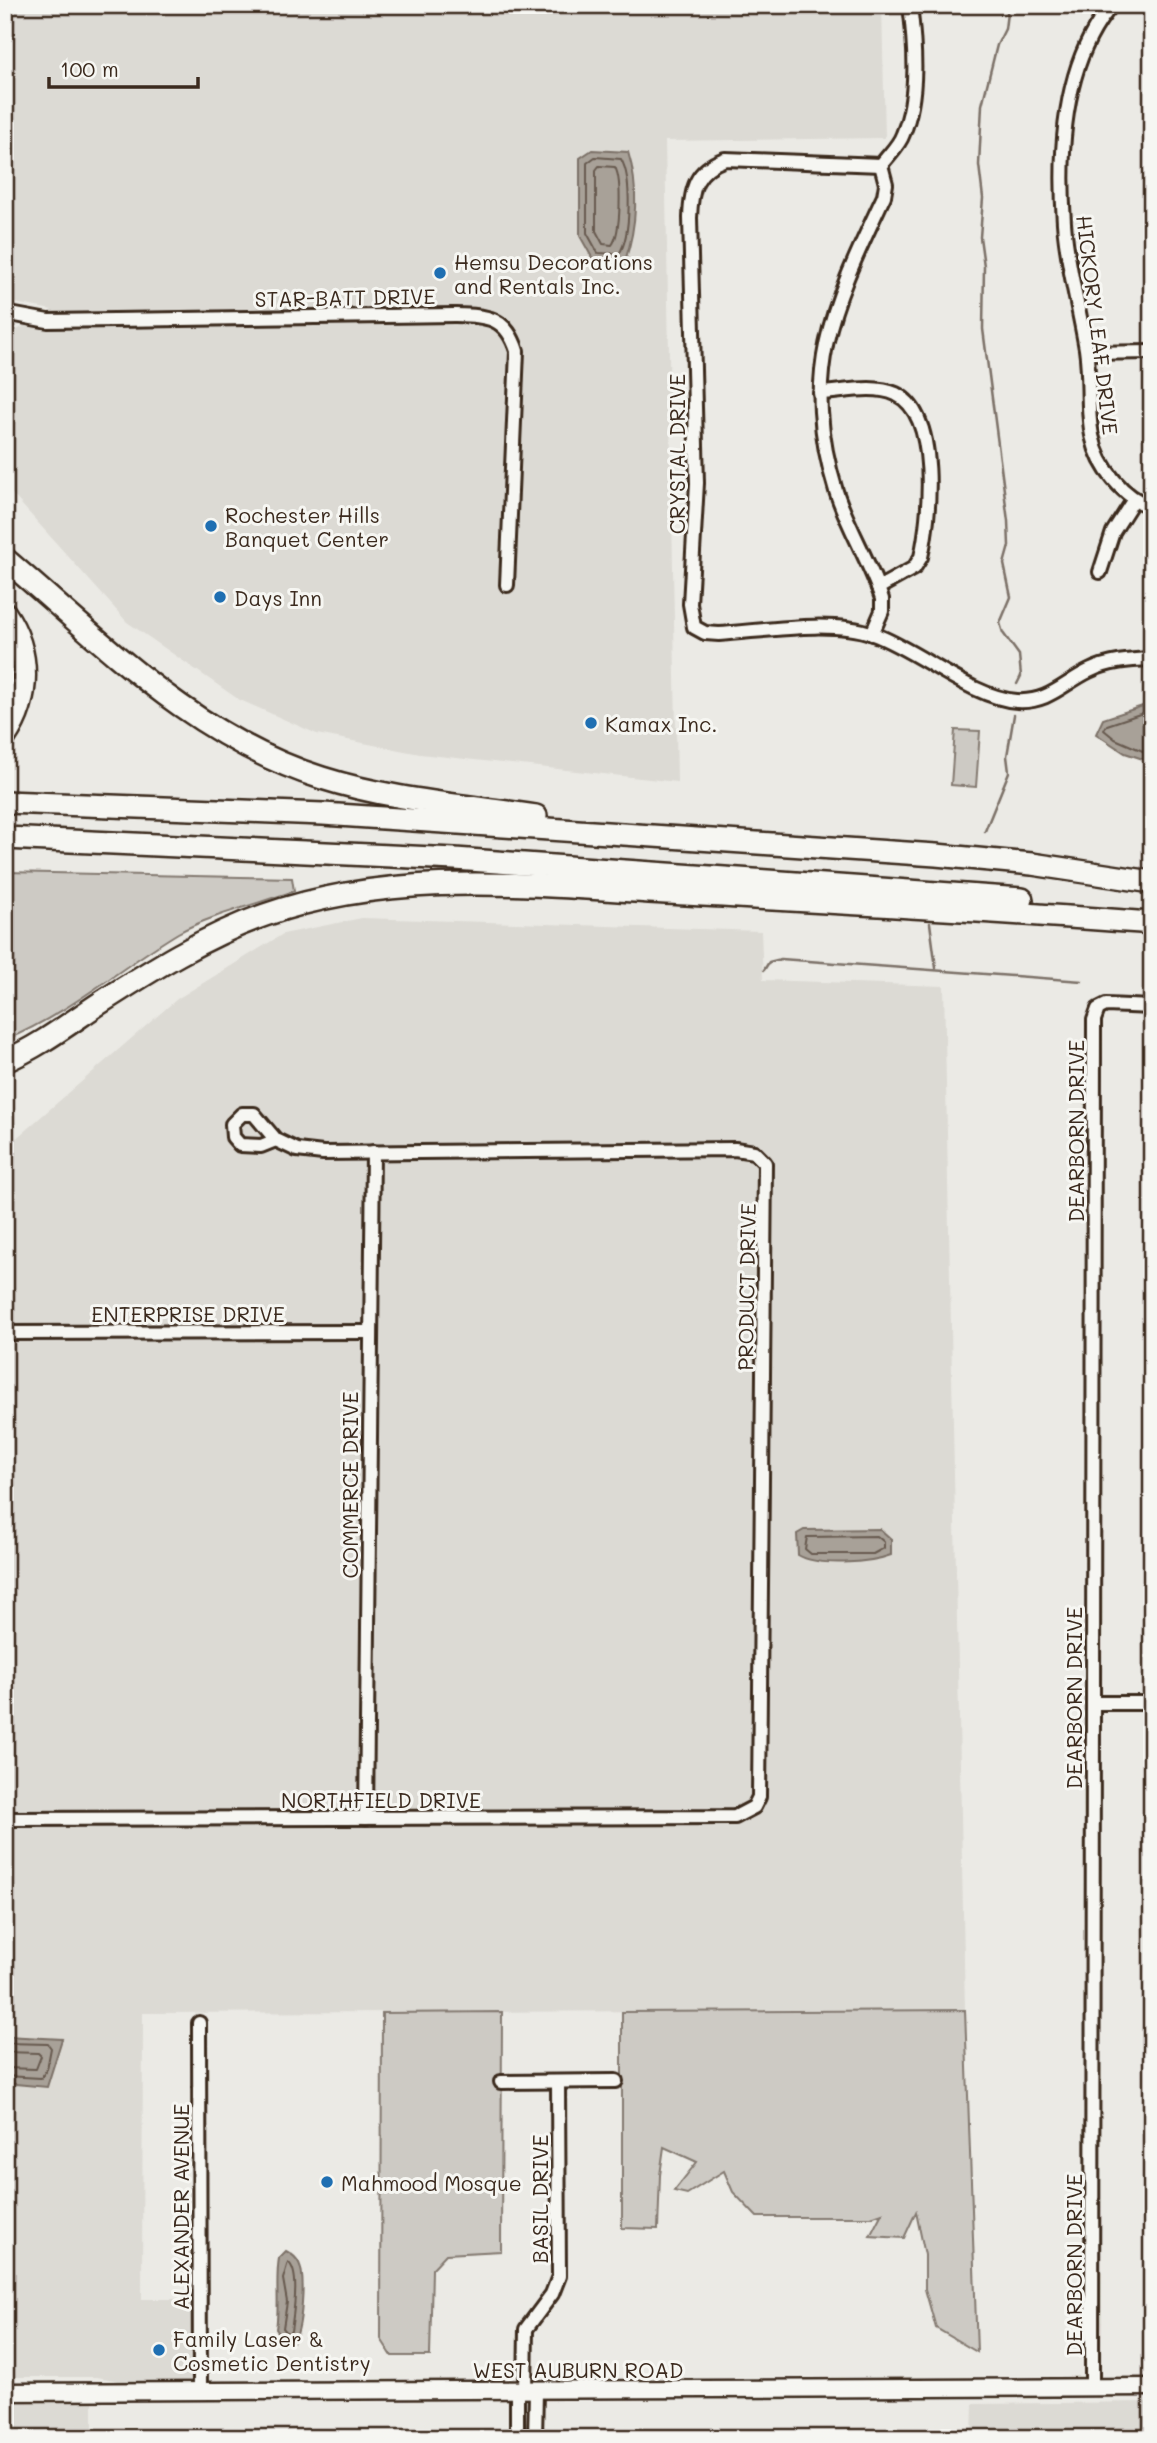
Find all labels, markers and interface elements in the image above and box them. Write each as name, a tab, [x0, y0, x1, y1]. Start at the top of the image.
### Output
scale bar	[49, 46, 198, 90]
text: 100 m	[60, 55, 119, 82]
street label: HICKORY LEAF DRIVE	[1071, 214, 1125, 436]
place label: Hemsu Decorations and Rentals Inc.	[454, 248, 653, 299]
marker: Hemsu Decorations and Rentals Inc.	[432, 265, 448, 281]
street label: STAR-BATT DRIVE	[254, 282, 436, 312]
street label: CRYSTAL DRIVE	[663, 374, 690, 534]
place label: Rochester Hills Banquet Center	[225, 501, 389, 552]
marker: Rochester Hills Banquet Center	[203, 518, 219, 534]
place label: Days Inn	[234, 584, 322, 611]
marker: Days Inn	[212, 589, 228, 605]
place label: Kamax Inc.	[605, 710, 717, 737]
marker: Kamax Inc.	[583, 715, 599, 731]
street label: DEARBORN DRIVE	[1062, 1040, 1089, 1222]
street label: PRODUCT DRIVE	[731, 1203, 761, 1371]
street label: ENTERPRISE DRIVE	[91, 1300, 285, 1327]
street label: COMMERCE DRIVE	[336, 1392, 363, 1578]
street label: DEARBORN DRIVE	[1060, 1607, 1087, 1789]
street label: NORTHFIELD DRIVE	[281, 1786, 481, 1813]
street label: ALEXANDER AVENUE	[167, 2104, 194, 2310]
street label: BASIL DRIVE	[526, 2135, 553, 2263]
place label: Mahmood Mosque	[341, 2169, 522, 2196]
marker: Mahmood Mosque	[319, 2174, 335, 2190]
street label: DEARBORN DRIVE	[1060, 2174, 1087, 2356]
place label: Family Laser & Cosmetic Dentistry	[173, 2325, 371, 2376]
marker: Family Laser & Cosmetic Dentistry	[151, 2342, 167, 2358]
street label: WEST AUBURN ROAD	[472, 2356, 684, 2383]

